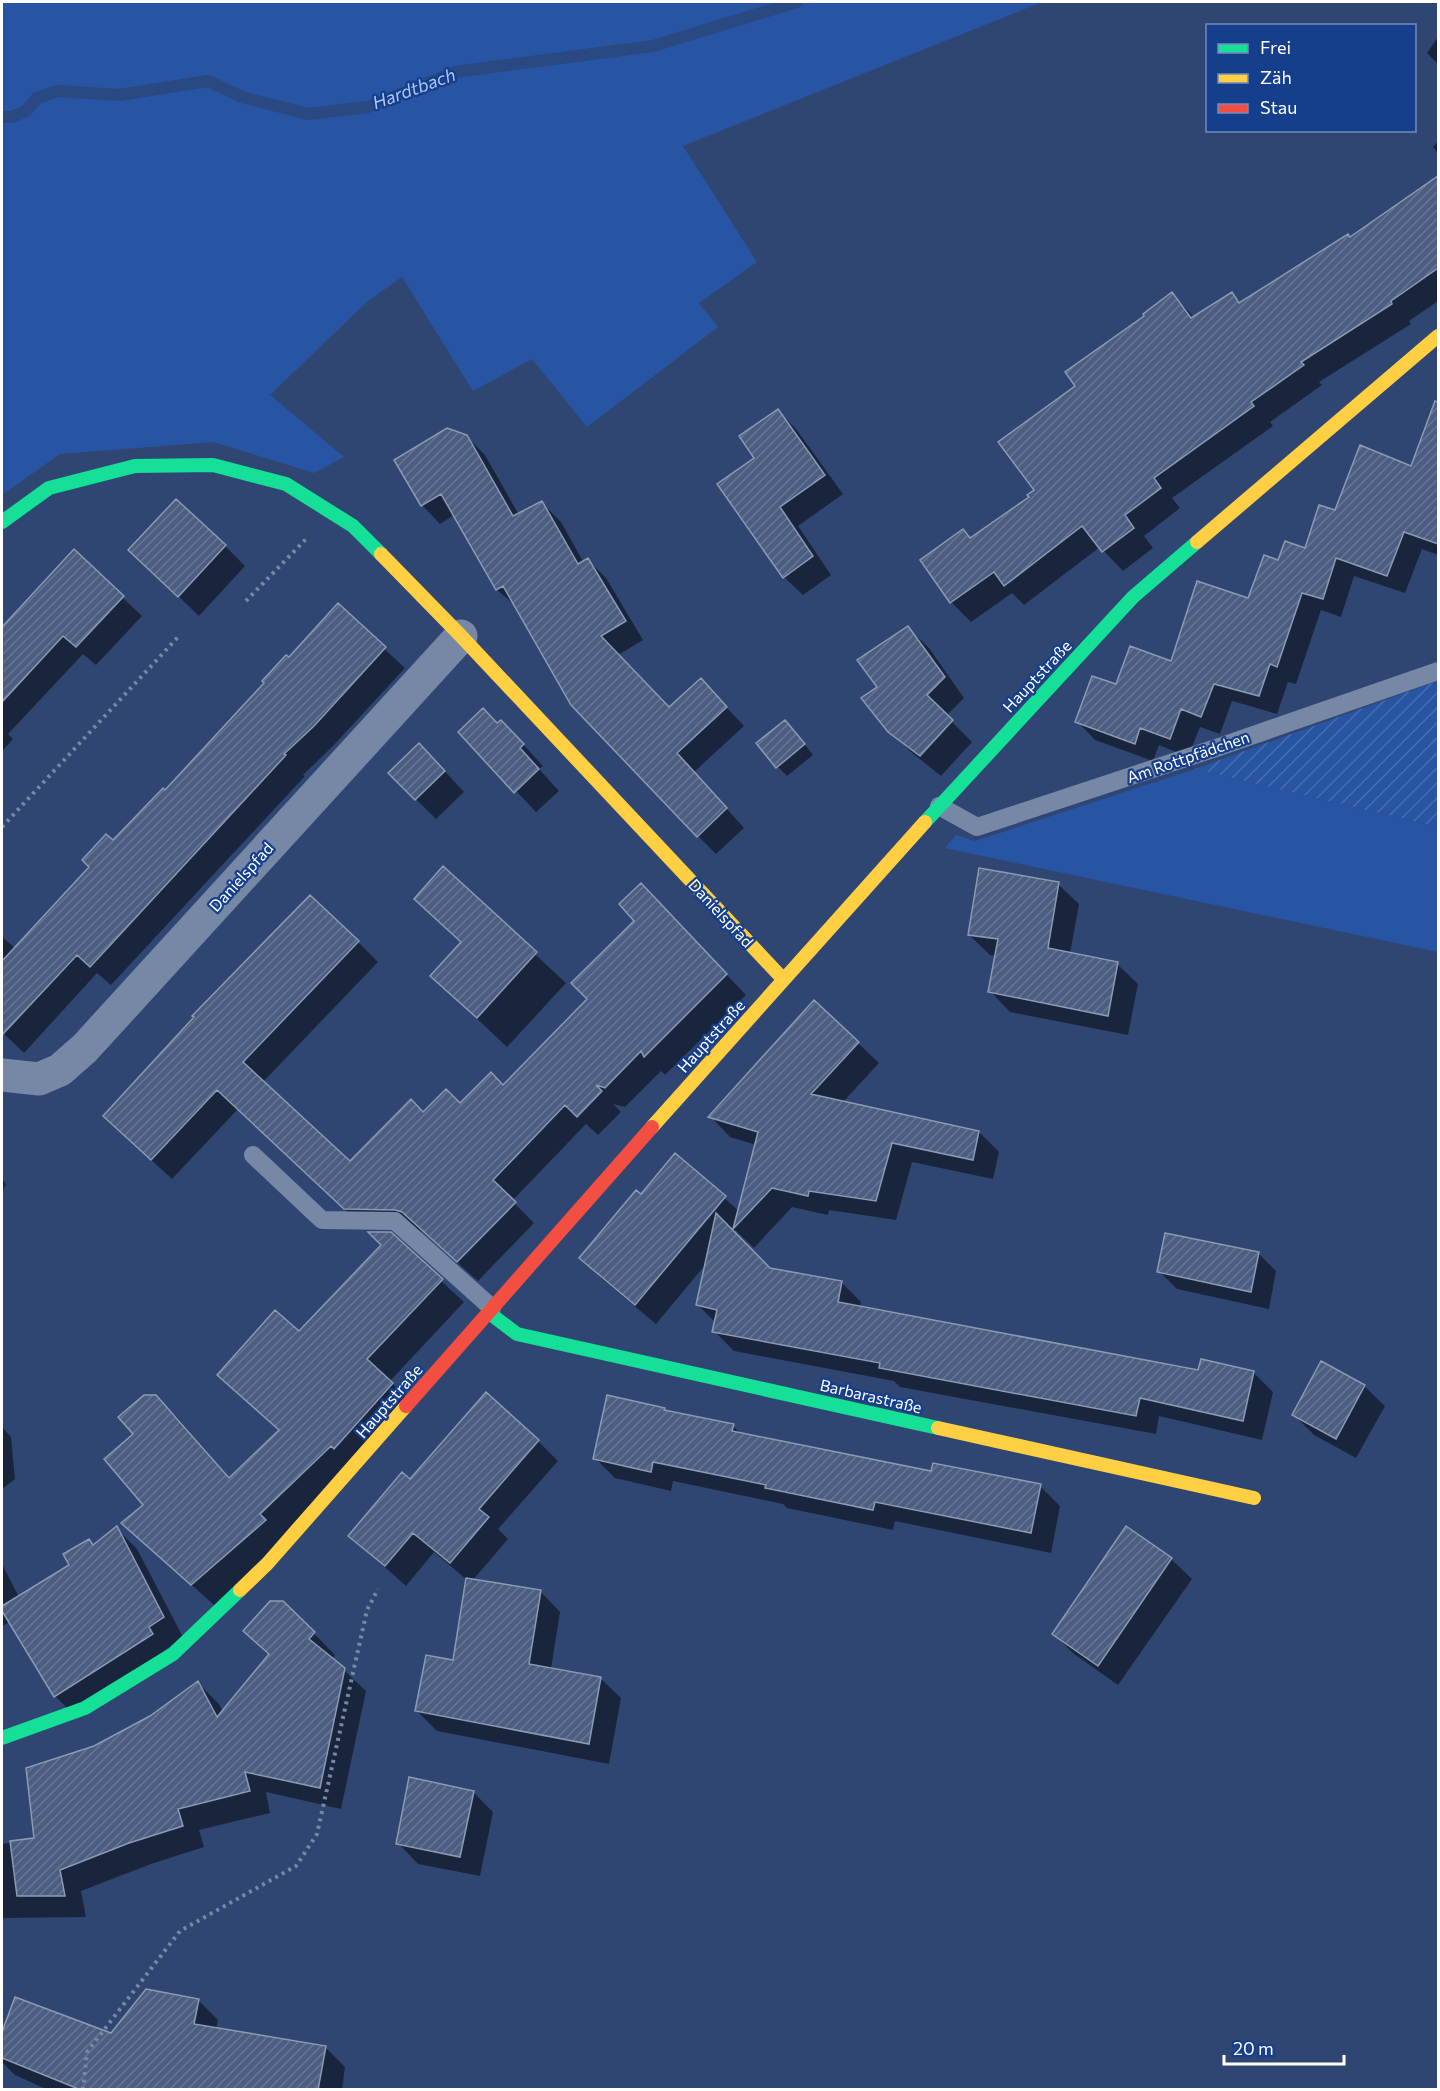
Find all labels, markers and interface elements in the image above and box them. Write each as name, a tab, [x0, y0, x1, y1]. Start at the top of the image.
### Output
legend	[1206, 24, 1416, 132]
text: Frei	[1260, 36, 1291, 58]
water label: Hardtbach	[369, 63, 458, 113]
text: Zäh	[1260, 66, 1292, 88]
text: Stau	[1260, 96, 1297, 118]
street label: Hauptstraße	[998, 636, 1075, 716]
street label: Am Rottpfädchen	[1124, 727, 1252, 786]
street label: Danielspfad	[205, 838, 277, 915]
street label: Danielspfad	[685, 875, 758, 951]
street label: Hauptstraße	[673, 995, 748, 1076]
street label: Hauptstraße	[351, 1360, 426, 1442]
street label: Barbarastraße	[818, 1375, 924, 1416]
scale bar	[1224, 2028, 1344, 2066]
text: 20 m	[1233, 2037, 1274, 2059]

